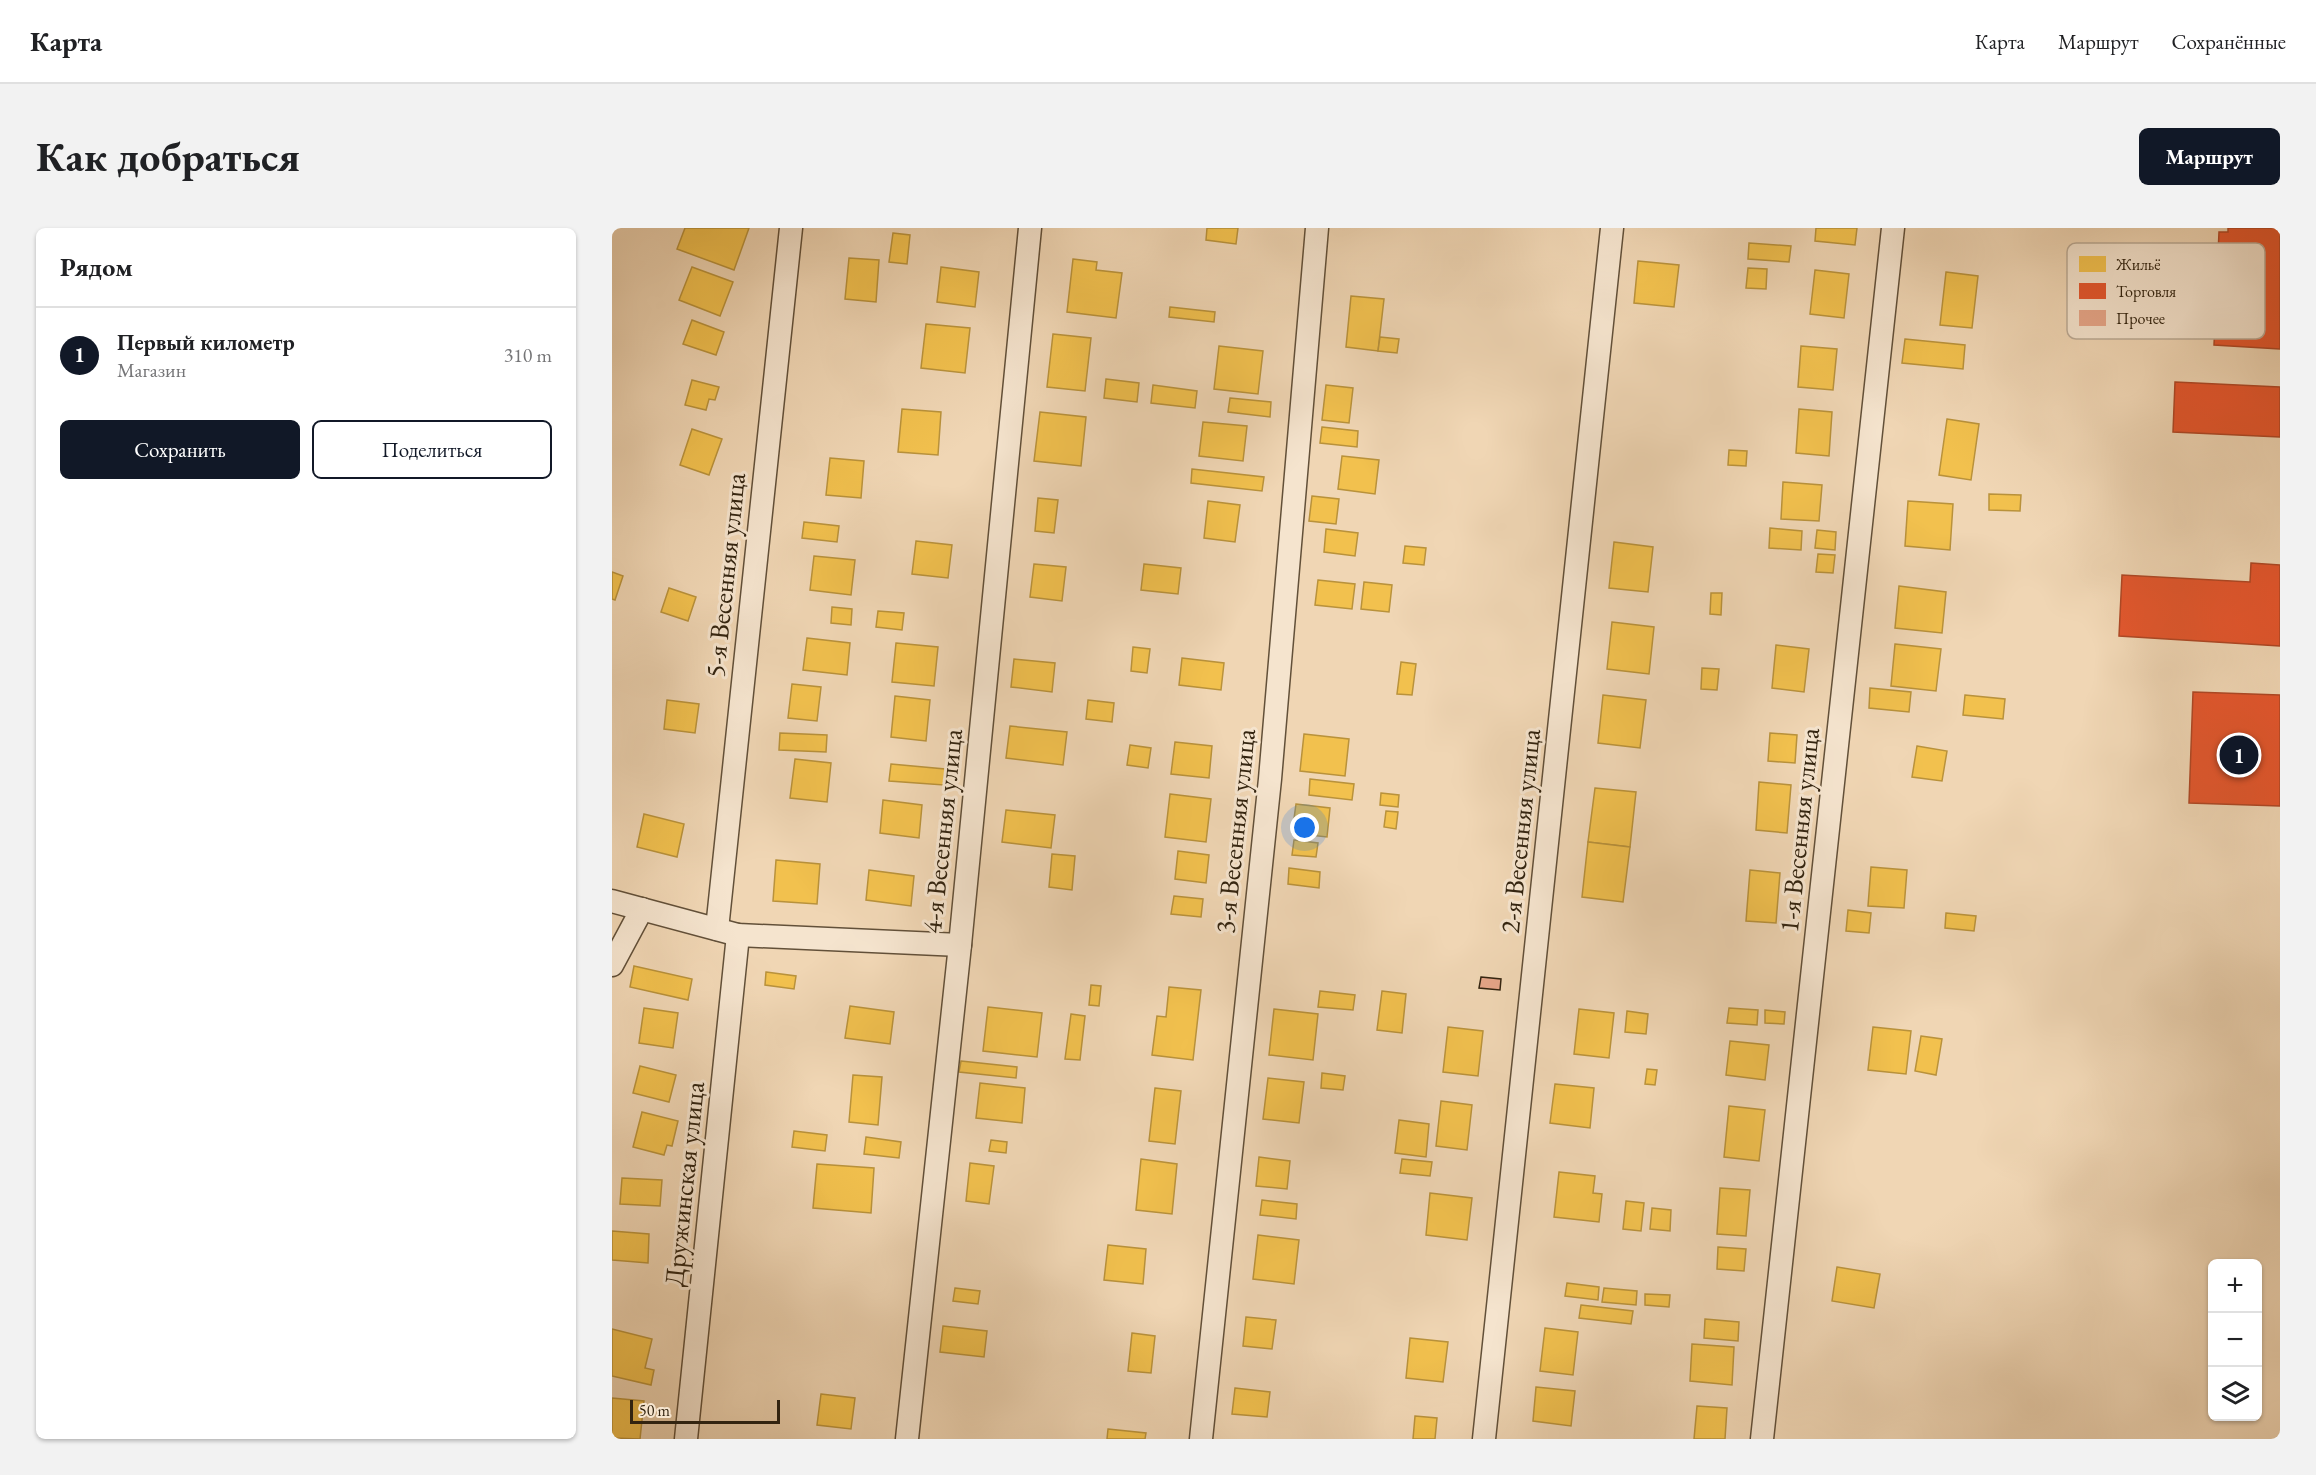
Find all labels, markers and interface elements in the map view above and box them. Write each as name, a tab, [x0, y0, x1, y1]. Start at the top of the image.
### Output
text: Карта	[30, 23, 102, 59]
text: Карта	[1975, 28, 2025, 55]
text: Маршрут	[2058, 28, 2139, 55]
text: Сохранённые	[2172, 28, 2286, 55]
button: Маршрут	[2139, 128, 2280, 185]
text: Как добраться	[36, 129, 300, 184]
legend	[2067, 243, 2265, 339]
text: Рядом	[60, 250, 133, 284]
text: Жильё	[2115, 254, 2161, 275]
text: Торговля	[2116, 281, 2176, 302]
text: Прочее	[2116, 308, 2165, 329]
text: Первый километр	[117, 328, 295, 357]
text: 1	[74, 342, 85, 368]
text: 310 m	[504, 342, 552, 368]
text: Магазин	[117, 357, 186, 383]
button: Сохранить	[60, 420, 300, 479]
button: Поделиться	[312, 420, 552, 479]
street label: 5-я Весенняя улица	[697, 471, 753, 679]
street label: 1-я Весенняя улица	[1771, 726, 1827, 934]
street label: 4-я Весенняя улица	[914, 727, 970, 935]
street label: 3-я Весенняя улица	[1207, 727, 1263, 935]
street label: 2-я Весенняя улица	[1492, 727, 1548, 935]
pin: 1	[2220, 732, 2258, 778]
your location	[1290, 813, 1319, 842]
street label: Дружинская улица	[656, 1080, 712, 1288]
map controls	[2208, 1259, 2262, 1421]
button: +	[2208, 1259, 2262, 1313]
button: −	[2208, 1313, 2262, 1367]
button: layers	[2208, 1367, 2262, 1421]
scale bar	[630, 1397, 780, 1424]
text: 50 m	[639, 1400, 670, 1421]

